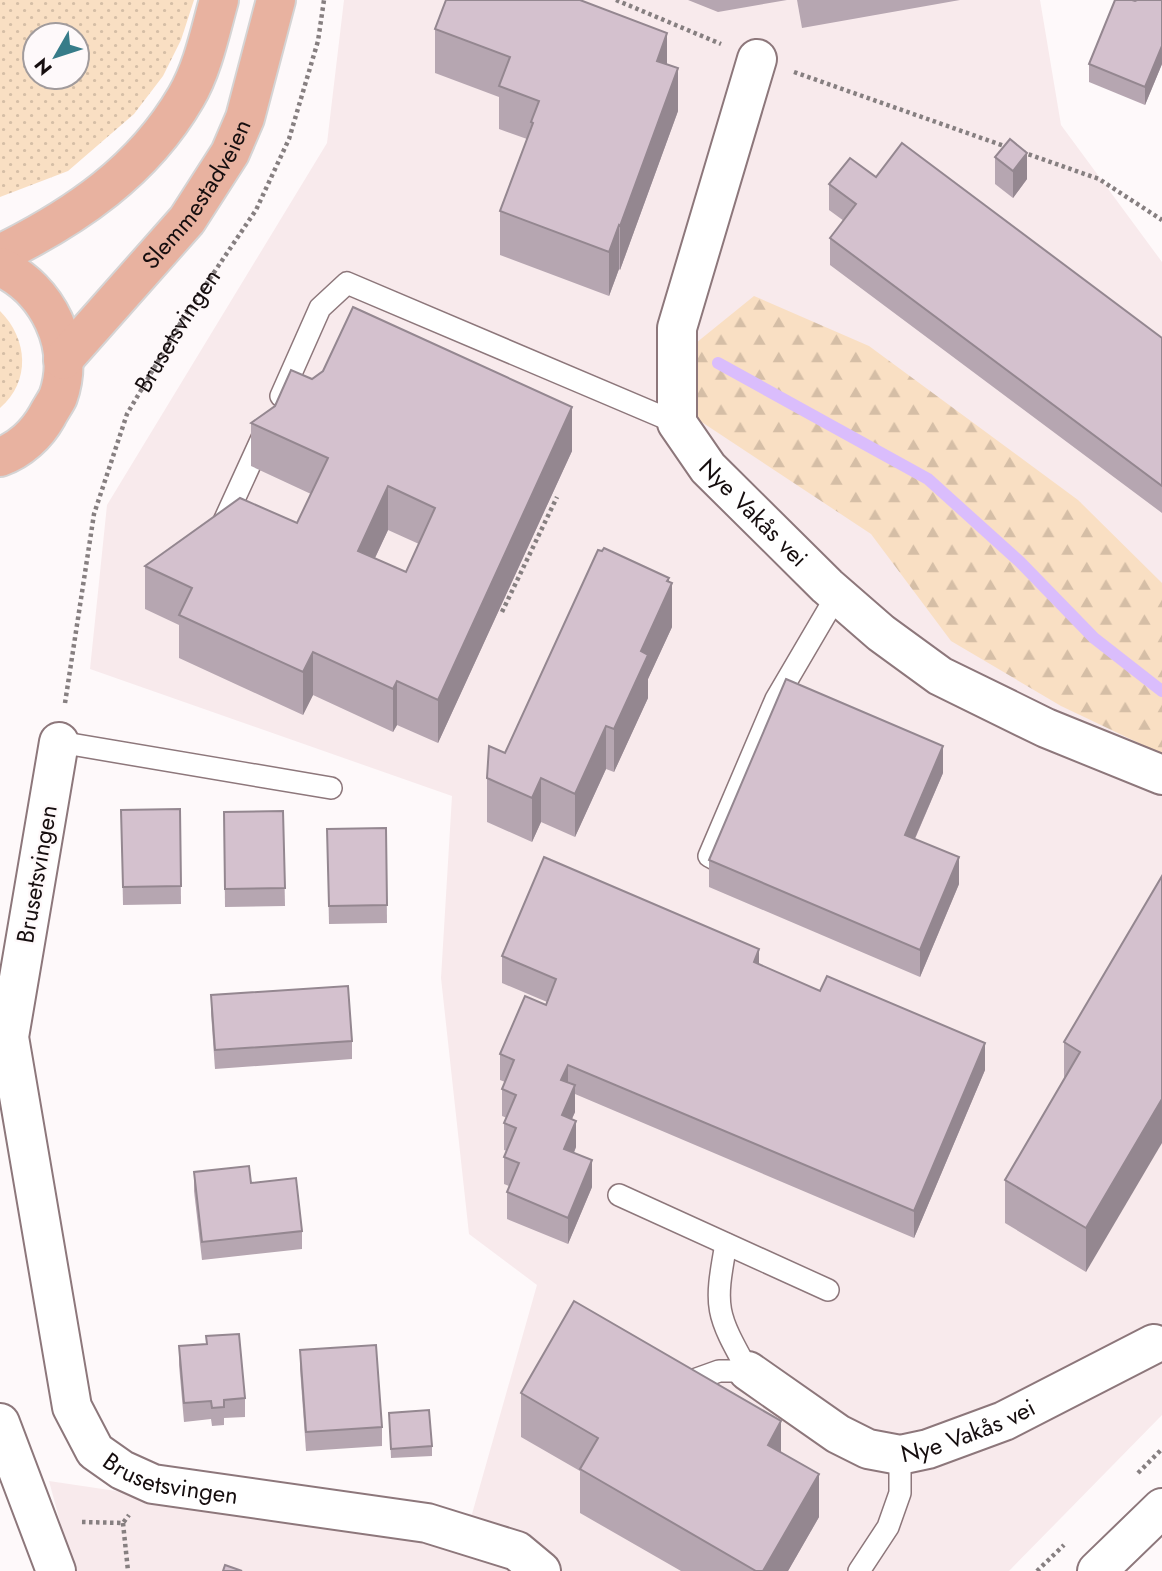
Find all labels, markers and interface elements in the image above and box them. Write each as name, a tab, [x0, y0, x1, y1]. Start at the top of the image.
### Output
north arrow	[21, 21, 91, 91]
text: N	[28, 52, 58, 81]
street label: Slemmestadveien	[133, 114, 259, 277]
street label: Brusetsvingen	[125, 261, 229, 399]
street label: Nye Vakås vei	[691, 450, 816, 575]
street label: Brusetsvingen	[7, 802, 66, 946]
street label: Nye Vakås vei	[898, 1390, 1041, 1471]
street label: Brusetsvingen	[96, 1444, 240, 1513]

